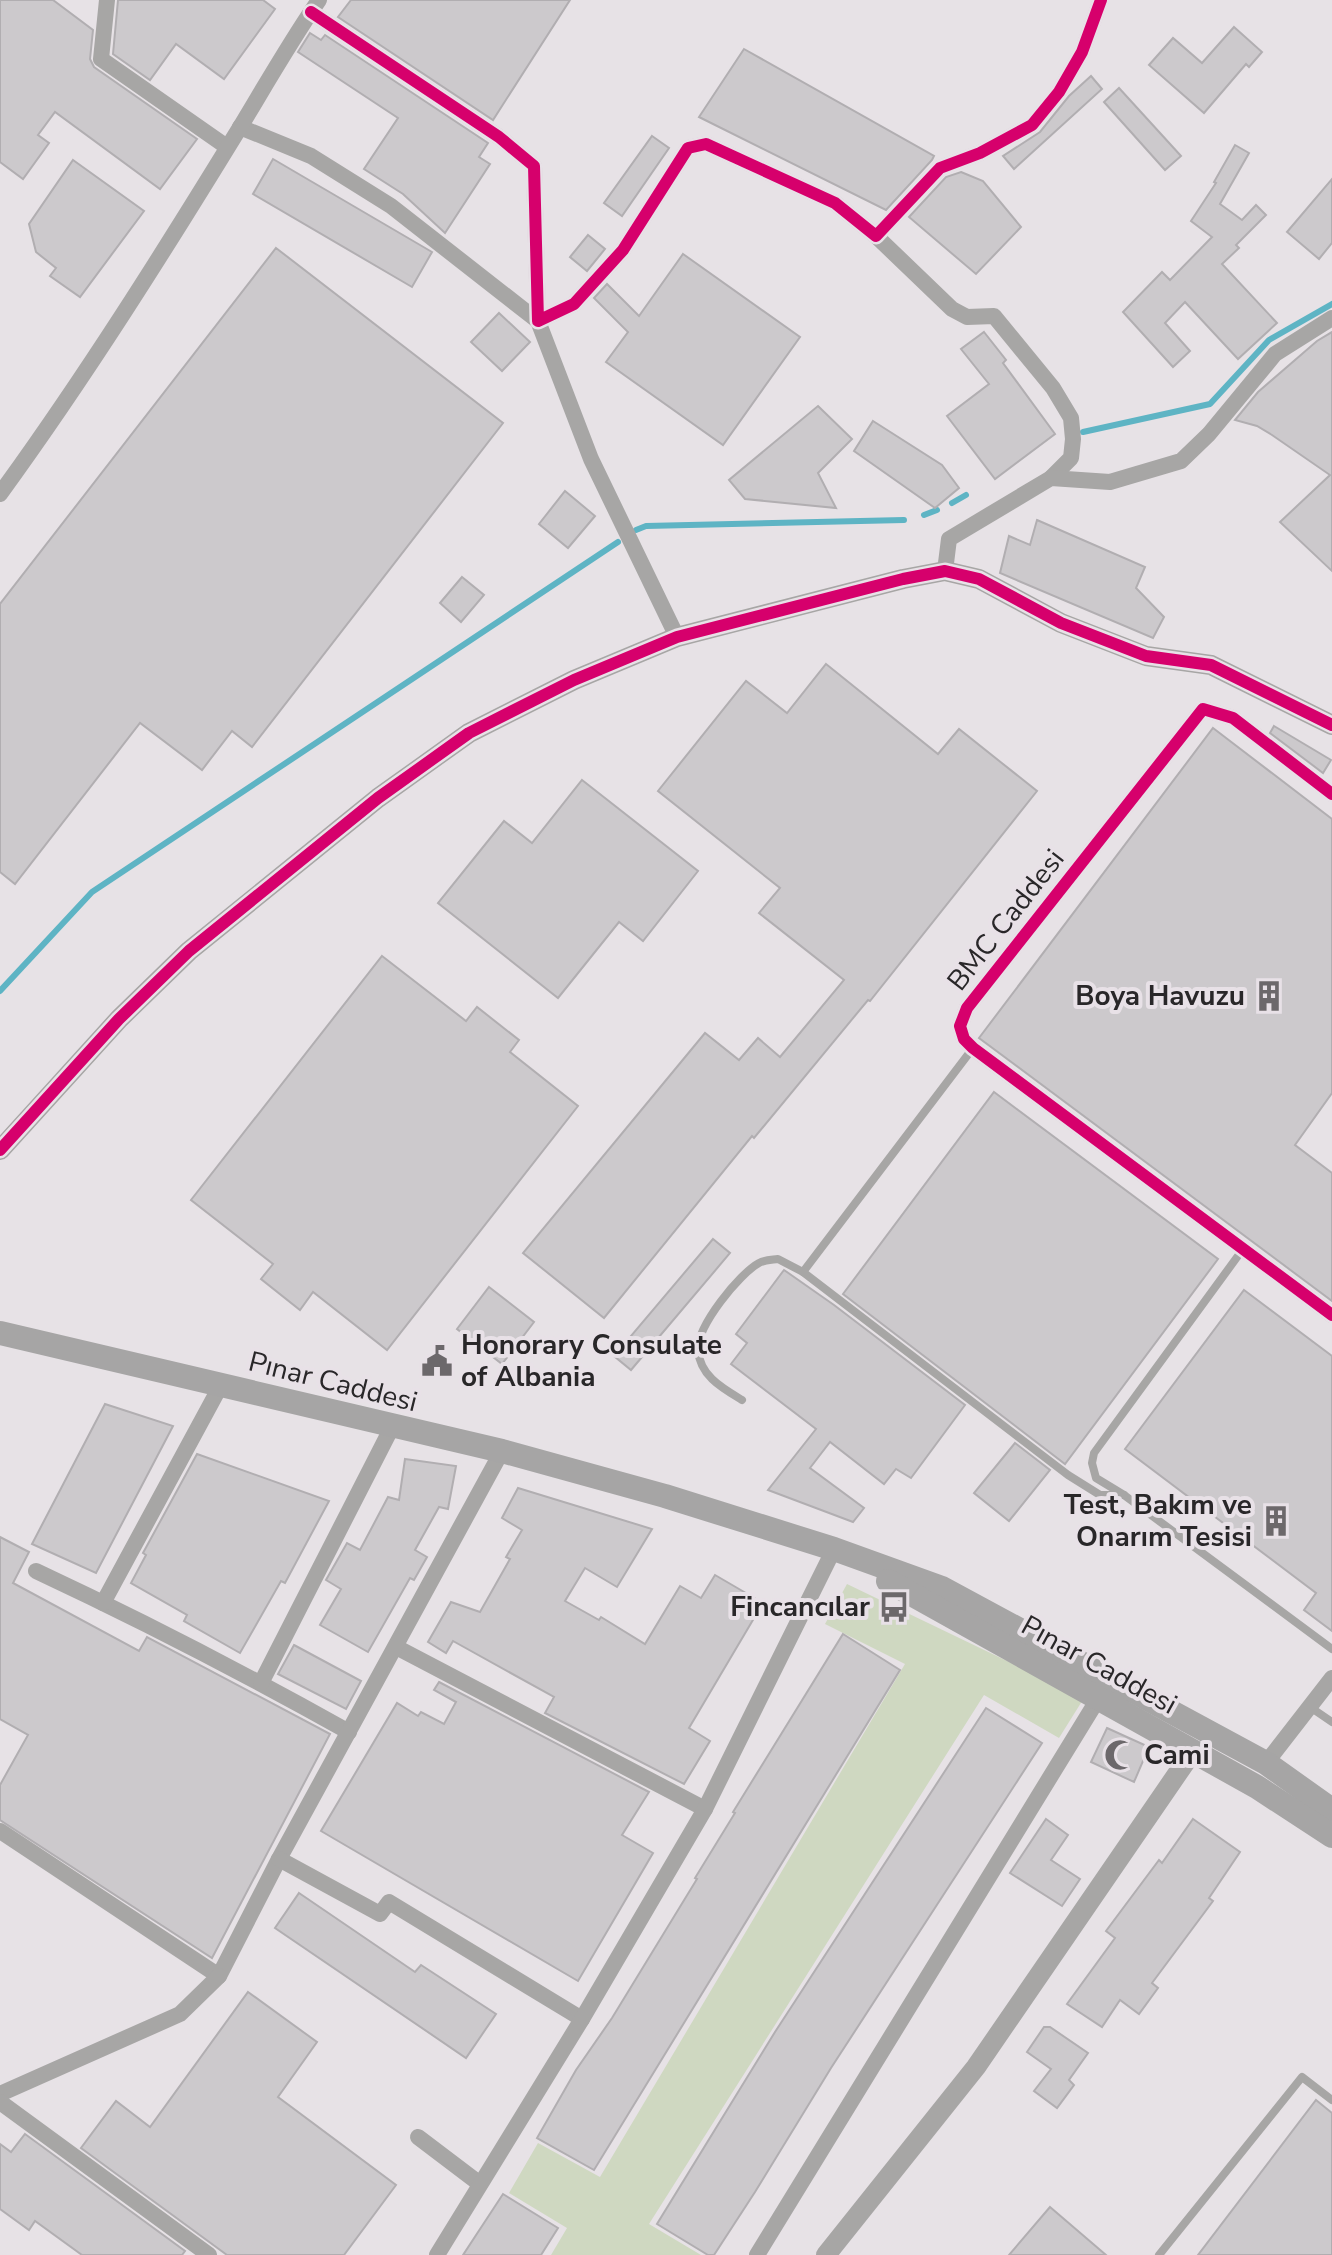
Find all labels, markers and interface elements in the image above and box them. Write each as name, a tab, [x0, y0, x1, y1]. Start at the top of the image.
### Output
street label: BMC Caddesi	[939, 841, 1073, 999]
place label: Boya Havuzu	[1075, 977, 1245, 1015]
building icon: Boya Havuzu	[1252, 979, 1286, 1013]
place label: Honorary Consulate of Albania	[461, 1326, 722, 1396]
street label: Pınar Caddesi	[245, 1343, 421, 1421]
public building icon: Honorary Consulate of Albania	[420, 1344, 454, 1378]
place label: Test, Bakım ve Onarım Tesisi	[1064, 1486, 1252, 1556]
building icon: Test, Bakım ve Onarım Tesisi	[1259, 1504, 1293, 1538]
place label: Fincancılar	[730, 1588, 870, 1626]
bus stop icon: Fincancılar	[877, 1590, 911, 1624]
street label: Pınar Caddesi	[1014, 1607, 1184, 1723]
place label: Cami	[1144, 1736, 1210, 1774]
mosque icon: Cami	[1103, 1738, 1137, 1772]

